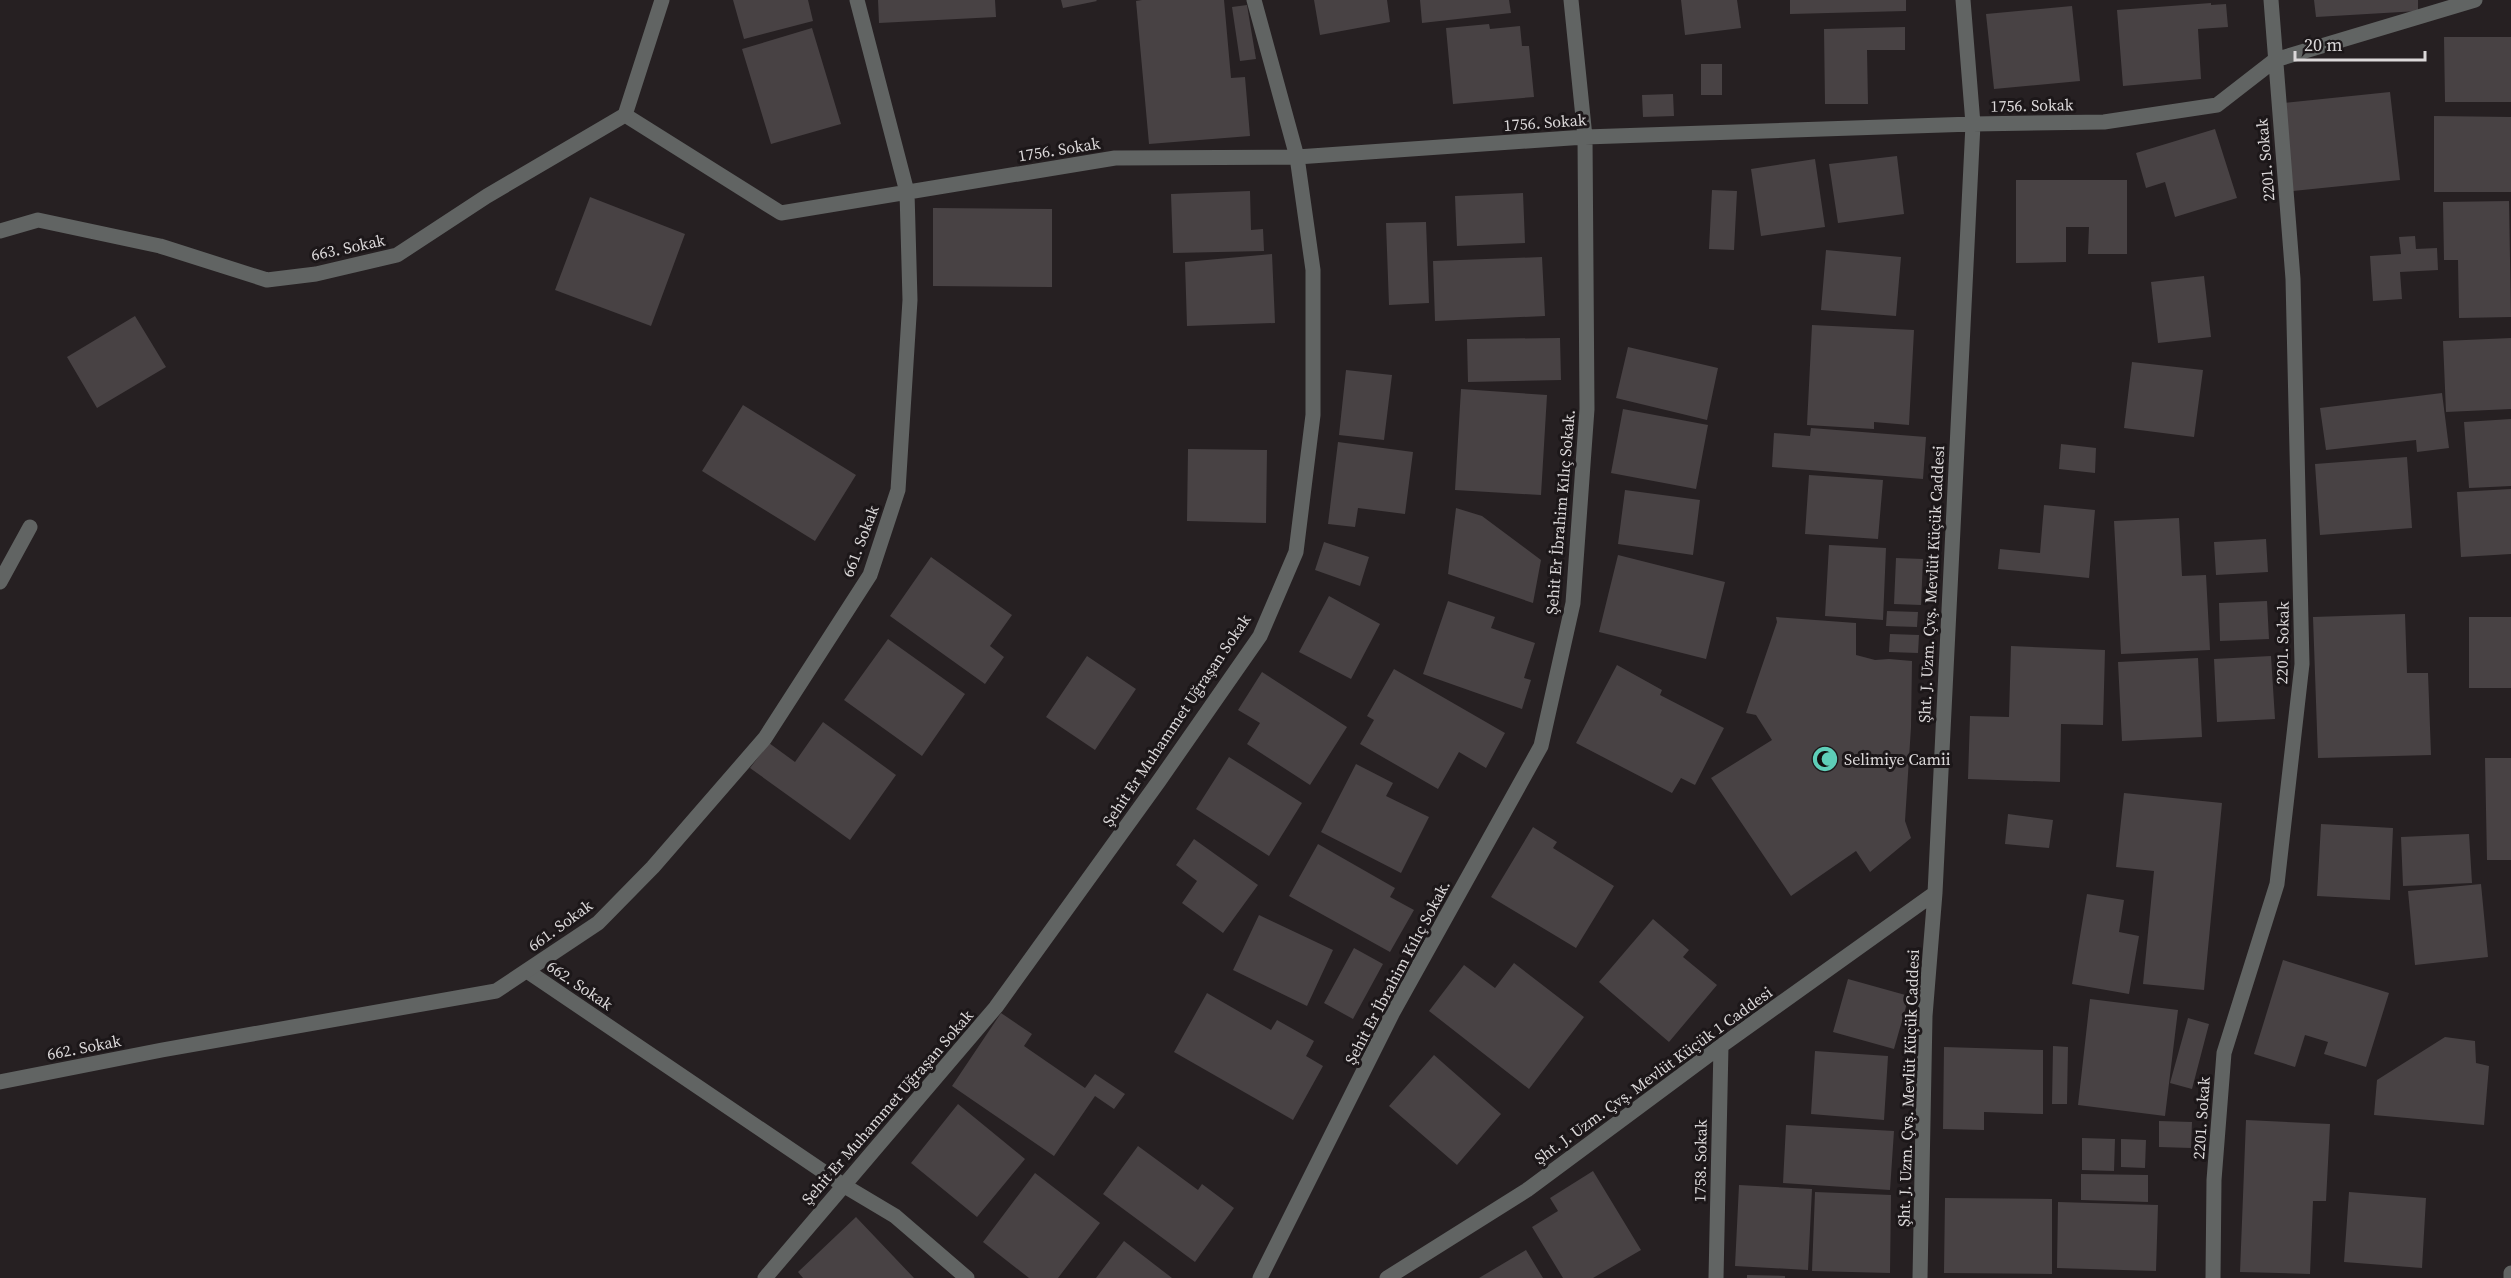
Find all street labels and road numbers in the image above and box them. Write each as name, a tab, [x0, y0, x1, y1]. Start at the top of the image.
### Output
street label: 1756. Sokak	[1990, 93, 2074, 117]
street label: 1756. Sokak	[1503, 108, 1587, 136]
street label: 2201. Sokak	[2250, 117, 2280, 202]
street label: 1756. Sokak	[1016, 132, 1102, 166]
street label: 663. Sokak	[309, 228, 387, 266]
street label: Şehit Er İbrahim Kılıç Sokak.	[1540, 409, 1580, 615]
street label: Şht. J. Uzm. Çvş. Mevlüt Küçük Caddesi	[1913, 445, 1949, 723]
street label: 661. Sokak	[836, 502, 884, 580]
street label: 2201. Sokak	[2270, 601, 2294, 685]
street label: Şehit Er Muhammet Uğraşan Sokak	[1097, 609, 1256, 830]
street label: Şehit Er İbrahim Kılıç Sokak.	[1339, 876, 1455, 1068]
street label: 661. Sokak	[523, 894, 597, 956]
street label: Şht. J. Uzm. Çvş. Mevlüt Küçük Caddesi	[1892, 949, 1924, 1227]
street label: 662. Sokak	[543, 955, 617, 1015]
street label: Şht. J. Uzm. Çvş. Mevlüt Küçük 1 Caddesi	[1529, 981, 1777, 1169]
street label: Şehit Er Muhammet Uğraşan Sokak	[796, 1005, 978, 1209]
street label: 662. Sokak	[45, 1029, 123, 1065]
street label: 2201. Sokak	[2187, 1076, 2215, 1160]
street label: 1758. Sokak	[1688, 1119, 1712, 1203]

